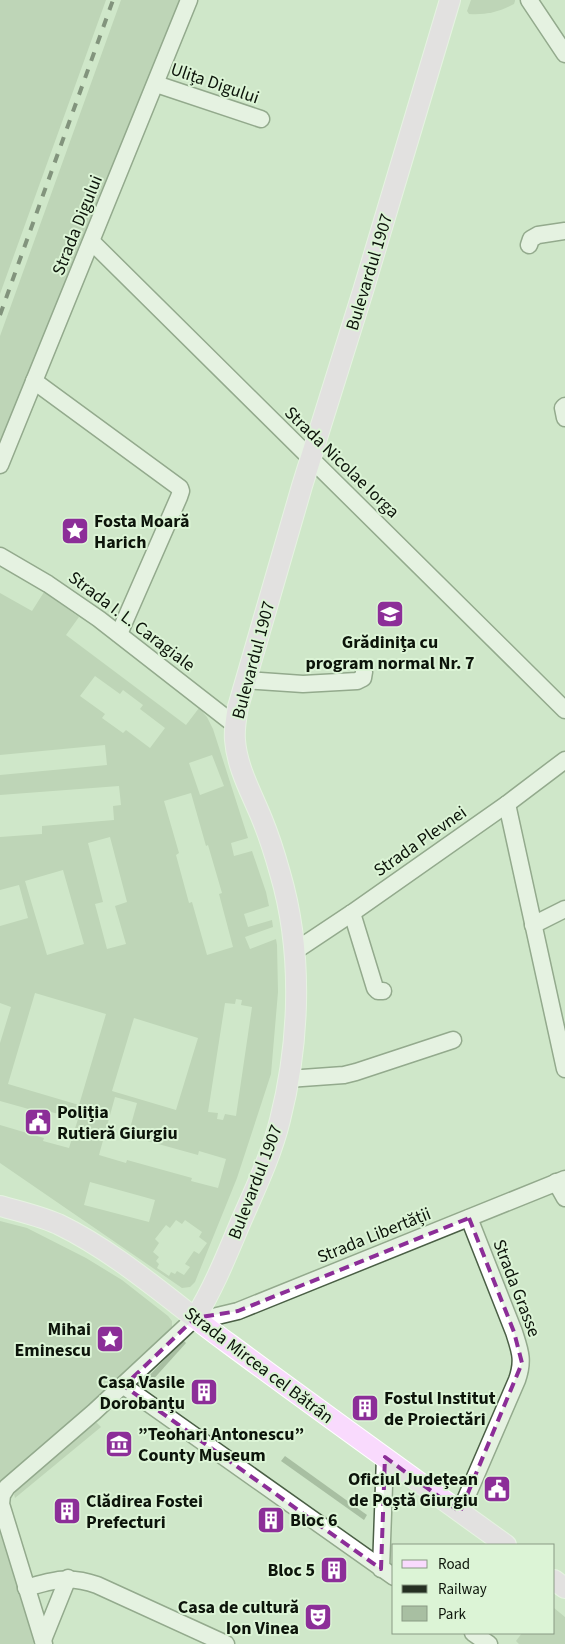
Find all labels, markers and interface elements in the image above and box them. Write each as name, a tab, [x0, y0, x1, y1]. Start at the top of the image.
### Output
street label: Ulița Digului	[167, 57, 262, 110]
street label: Strada Digului	[46, 171, 109, 279]
street label: Bulevardul 1907	[340, 211, 399, 334]
street label: Strada Nicolae Iorga	[279, 401, 405, 524]
place label: Fosta Moară Harich	[94, 509, 189, 555]
place icon: Fosta Moară Harich	[60, 516, 90, 546]
street label: Strada I. L. Caragiale	[63, 565, 200, 677]
street label: Bulevardul 1907	[226, 598, 281, 722]
school or university icon: Grădinița cu program normal Nr. 7	[375, 599, 405, 629]
place label: Grădinița cu program normal Nr. 7	[305, 630, 475, 676]
street label: Strada Plevnei	[369, 800, 472, 883]
place label: Poliția Rutieră Giurgiu	[57, 1100, 178, 1146]
public building icon: Poliția Rutieră Giurgiu	[23, 1107, 53, 1137]
street label: Bulevardul 1907	[222, 1121, 289, 1243]
street label: Strada Libertății	[314, 1201, 435, 1270]
street label: Strada Grasse	[486, 1236, 547, 1341]
street label: Strada Mircea cel Bătrân	[179, 1301, 338, 1430]
place label: Mihai Eminescu	[15, 1317, 91, 1363]
place icon: Mihai Eminescu	[95, 1324, 125, 1354]
place label: Casa Vasile Dorobanțu	[98, 1370, 185, 1416]
building icon: Casa Vasile Dorobanțu	[189, 1377, 219, 1407]
place label: Fostul Institut de Proiectări	[384, 1386, 496, 1432]
building icon: Fostul Institut de Proiectări	[350, 1393, 380, 1423]
place label: ”Teohari Antonescu” County Museum	[138, 1422, 304, 1468]
museum icon: ”Teohari Antonescu” County Museum	[104, 1429, 134, 1459]
place label: Oficiul Județean de Poștă Giurgiu	[348, 1467, 478, 1513]
public building icon: Oficiul Județean de Poștă Giurgiu	[482, 1474, 512, 1504]
place label: Clădirea Fostei Prefecturi	[86, 1489, 203, 1535]
building icon: Clădirea Fostei Prefecturi	[52, 1496, 82, 1526]
building icon: Bloc 6	[256, 1505, 286, 1535]
place label: Bloc 6	[290, 1508, 338, 1533]
legend	[392, 1544, 555, 1634]
text: Road	[438, 1554, 470, 1575]
building icon: Bloc 5	[319, 1555, 349, 1585]
place label: Bloc 5	[267, 1558, 315, 1583]
text: Railway	[438, 1579, 487, 1600]
place label: Casa de cultură Ion Vinea	[178, 1595, 299, 1641]
theatre icon: Casa de cultură Ion Vinea	[303, 1602, 333, 1632]
text: Park	[438, 1604, 467, 1625]

